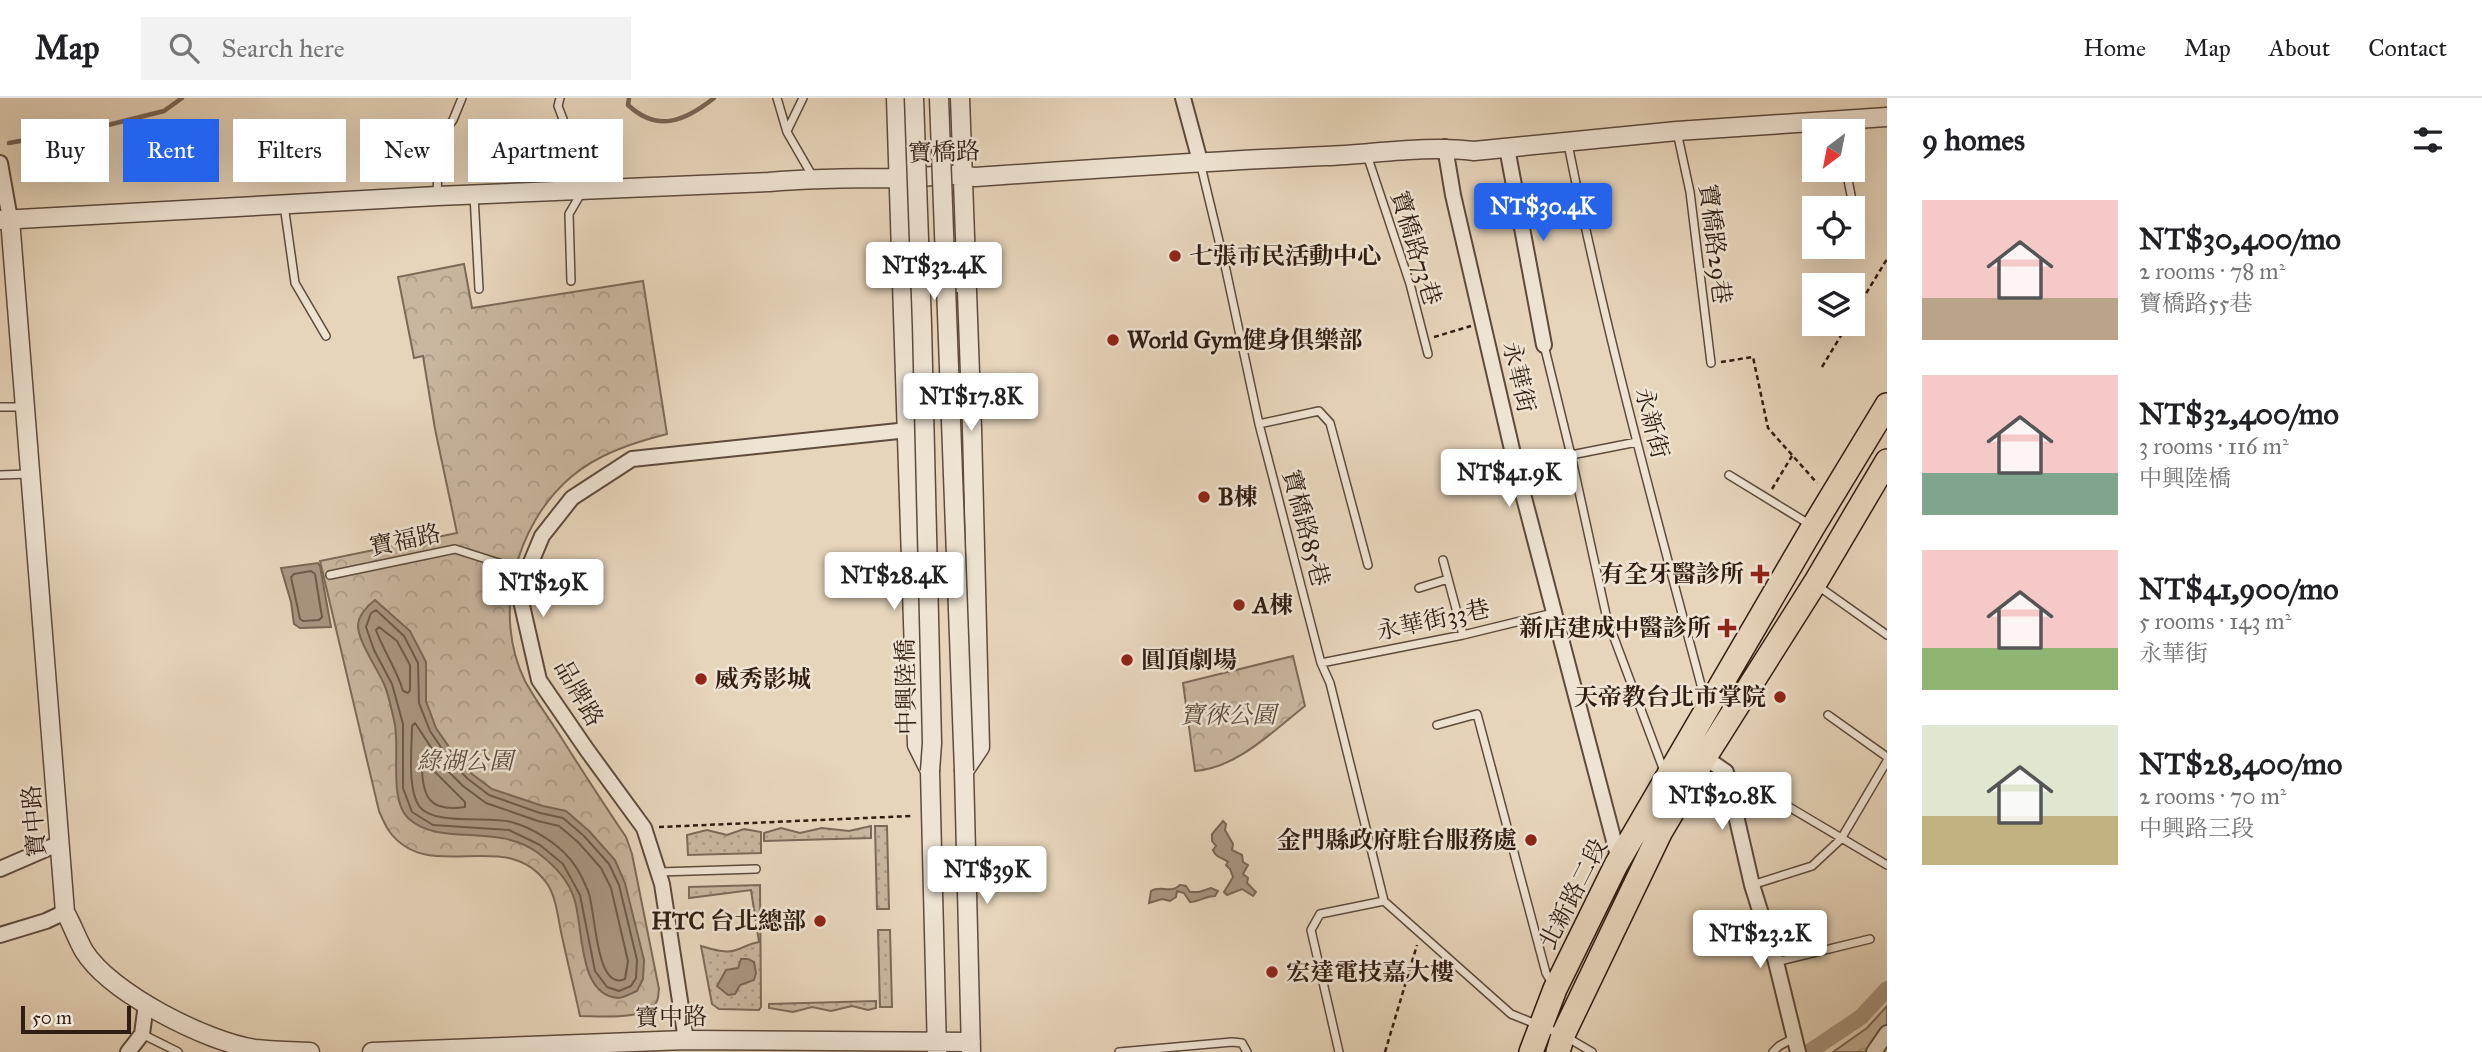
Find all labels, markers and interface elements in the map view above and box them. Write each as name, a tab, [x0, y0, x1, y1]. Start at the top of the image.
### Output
search box	[141, 17, 631, 80]
text: Map	[35, 28, 99, 68]
icon: search	[165, 29, 203, 67]
text: Search here	[221, 32, 345, 64]
text: Home	[2083, 33, 2146, 63]
text: Map	[2184, 33, 2231, 63]
text: About	[2269, 33, 2330, 63]
text: Contact	[2368, 33, 2447, 63]
chip: Buy	[21, 119, 109, 182]
chip: Rent	[123, 119, 219, 182]
chip: Filters	[233, 119, 346, 182]
chip: New	[360, 119, 454, 182]
chip: Apartment	[468, 119, 623, 182]
north arrow	[1802, 119, 1866, 182]
map controls	[1802, 119, 1865, 336]
icon: filters	[2409, 121, 2447, 159]
text: 9 homes	[1922, 122, 2025, 158]
street label: 寶橋路	[907, 136, 981, 168]
street label: 寶橋路29巷	[1693, 182, 1737, 306]
pin: NT$30.4K	[1471, 184, 1615, 243]
street label: 寶橋路73巷	[1384, 187, 1448, 309]
text: NT$30.4K	[1490, 192, 1596, 220]
button: locate	[1802, 196, 1865, 259]
text: NT$30,400/mo	[2139, 221, 2341, 257]
icon: home	[1978, 228, 2062, 312]
place label: 七張市民活動中心	[1189, 241, 1381, 271]
pin: NT$32.4K	[862, 242, 1006, 302]
marker: 七張市民活動中心	[1167, 248, 1183, 264]
text: NT$32.4K	[882, 251, 986, 279]
text: 2 rooms · 78 m²	[2139, 257, 2285, 285]
button: layers	[1802, 273, 1865, 336]
text: 寶橋路55巷	[2139, 289, 2252, 317]
place label: World Gym健身俱樂部	[1127, 325, 1362, 355]
marker: World Gym健身俱樂部	[1105, 332, 1121, 348]
street label: 永華街	[1496, 339, 1542, 415]
pin: NT$17.8K	[899, 374, 1043, 433]
text: NT$17.8K	[919, 382, 1023, 410]
street label: 永新街	[1629, 384, 1675, 462]
text: NT$32,400/mo	[2139, 396, 2339, 432]
icon: home	[1978, 403, 2062, 487]
text: 3 rooms · 116 m²	[2139, 432, 2289, 460]
pin: NT$41.9K	[1437, 450, 1581, 509]
text: NT$41.9K	[1457, 458, 1561, 486]
text: 中興陸橋	[2139, 464, 2231, 492]
street label: 寶橋路85巷	[1276, 466, 1336, 590]
place label: B棟	[1218, 482, 1258, 512]
marker: B棟	[1196, 489, 1212, 505]
street label: 寶福路	[367, 518, 443, 562]
pin: NT$28.4K	[822, 552, 966, 612]
place label: 有全牙醫診所	[1600, 559, 1744, 589]
pin: NT$29K	[486, 560, 600, 619]
text: NT$28.4K	[841, 561, 947, 589]
marker: 有全牙醫診所	[1750, 564, 1770, 584]
text: NT$29K	[498, 568, 588, 596]
text: NT$41,900/mo	[2139, 571, 2339, 607]
icon: home	[1978, 578, 2062, 662]
place label: A棟	[1251, 590, 1293, 620]
street label: 永華街33巷	[1374, 593, 1492, 647]
marker: A棟	[1231, 597, 1247, 613]
text: 5 rooms · 143 m²	[2139, 607, 2291, 635]
place label: 新店建成中醫診所	[1519, 613, 1711, 643]
marker: 新店建成中醫診所	[1717, 618, 1737, 638]
street label: 中興陸橋	[890, 639, 922, 735]
text: 永華街	[2139, 639, 2208, 667]
place label: 圓頂劇場	[1141, 645, 1237, 675]
marker: 圓頂劇場	[1119, 652, 1135, 668]
street label: 品牌路	[548, 654, 610, 732]
place label: 威秀影城	[715, 664, 811, 694]
marker: 威秀影城	[693, 671, 709, 687]
place label: 天帝教台北市掌院	[1574, 682, 1766, 712]
marker: 天帝教台北市掌院	[1772, 689, 1788, 705]
park label: 寶徠公園	[1180, 700, 1280, 730]
park label: 綠湖公園	[417, 746, 517, 776]
text: NT$28,400/mo	[2139, 746, 2342, 782]
icon: home	[1978, 753, 2062, 837]
pin: NT$20.8K	[1650, 772, 1794, 832]
text: NT$20.8K	[1668, 781, 1776, 809]
text: 2 rooms · 70 m²	[2139, 782, 2287, 810]
street label: 寶中路	[16, 784, 52, 858]
text: 中興路三段	[2139, 814, 2254, 842]
place label: 金門縣政府駐台服務處	[1277, 825, 1517, 855]
marker: 金門縣政府駐台服務處	[1523, 832, 1539, 848]
street label: 北新路二段	[1532, 834, 1614, 954]
pin: NT$39K	[930, 846, 1044, 906]
text: NT$39K	[944, 855, 1030, 883]
place label: HTC 台北總部	[651, 906, 806, 936]
pin: NT$23.2K	[1688, 910, 1832, 970]
marker: HTC 台北總部	[812, 913, 828, 929]
text: NT$23.2K	[1709, 919, 1811, 947]
place label: 宏達電技嘉大樓	[1286, 957, 1454, 987]
marker: 宏達電技嘉大樓	[1264, 964, 1280, 980]
street label: 寶中路	[635, 1001, 707, 1033]
scale bar	[21, 1003, 131, 1035]
text: 50 m	[32, 1006, 72, 1029]

